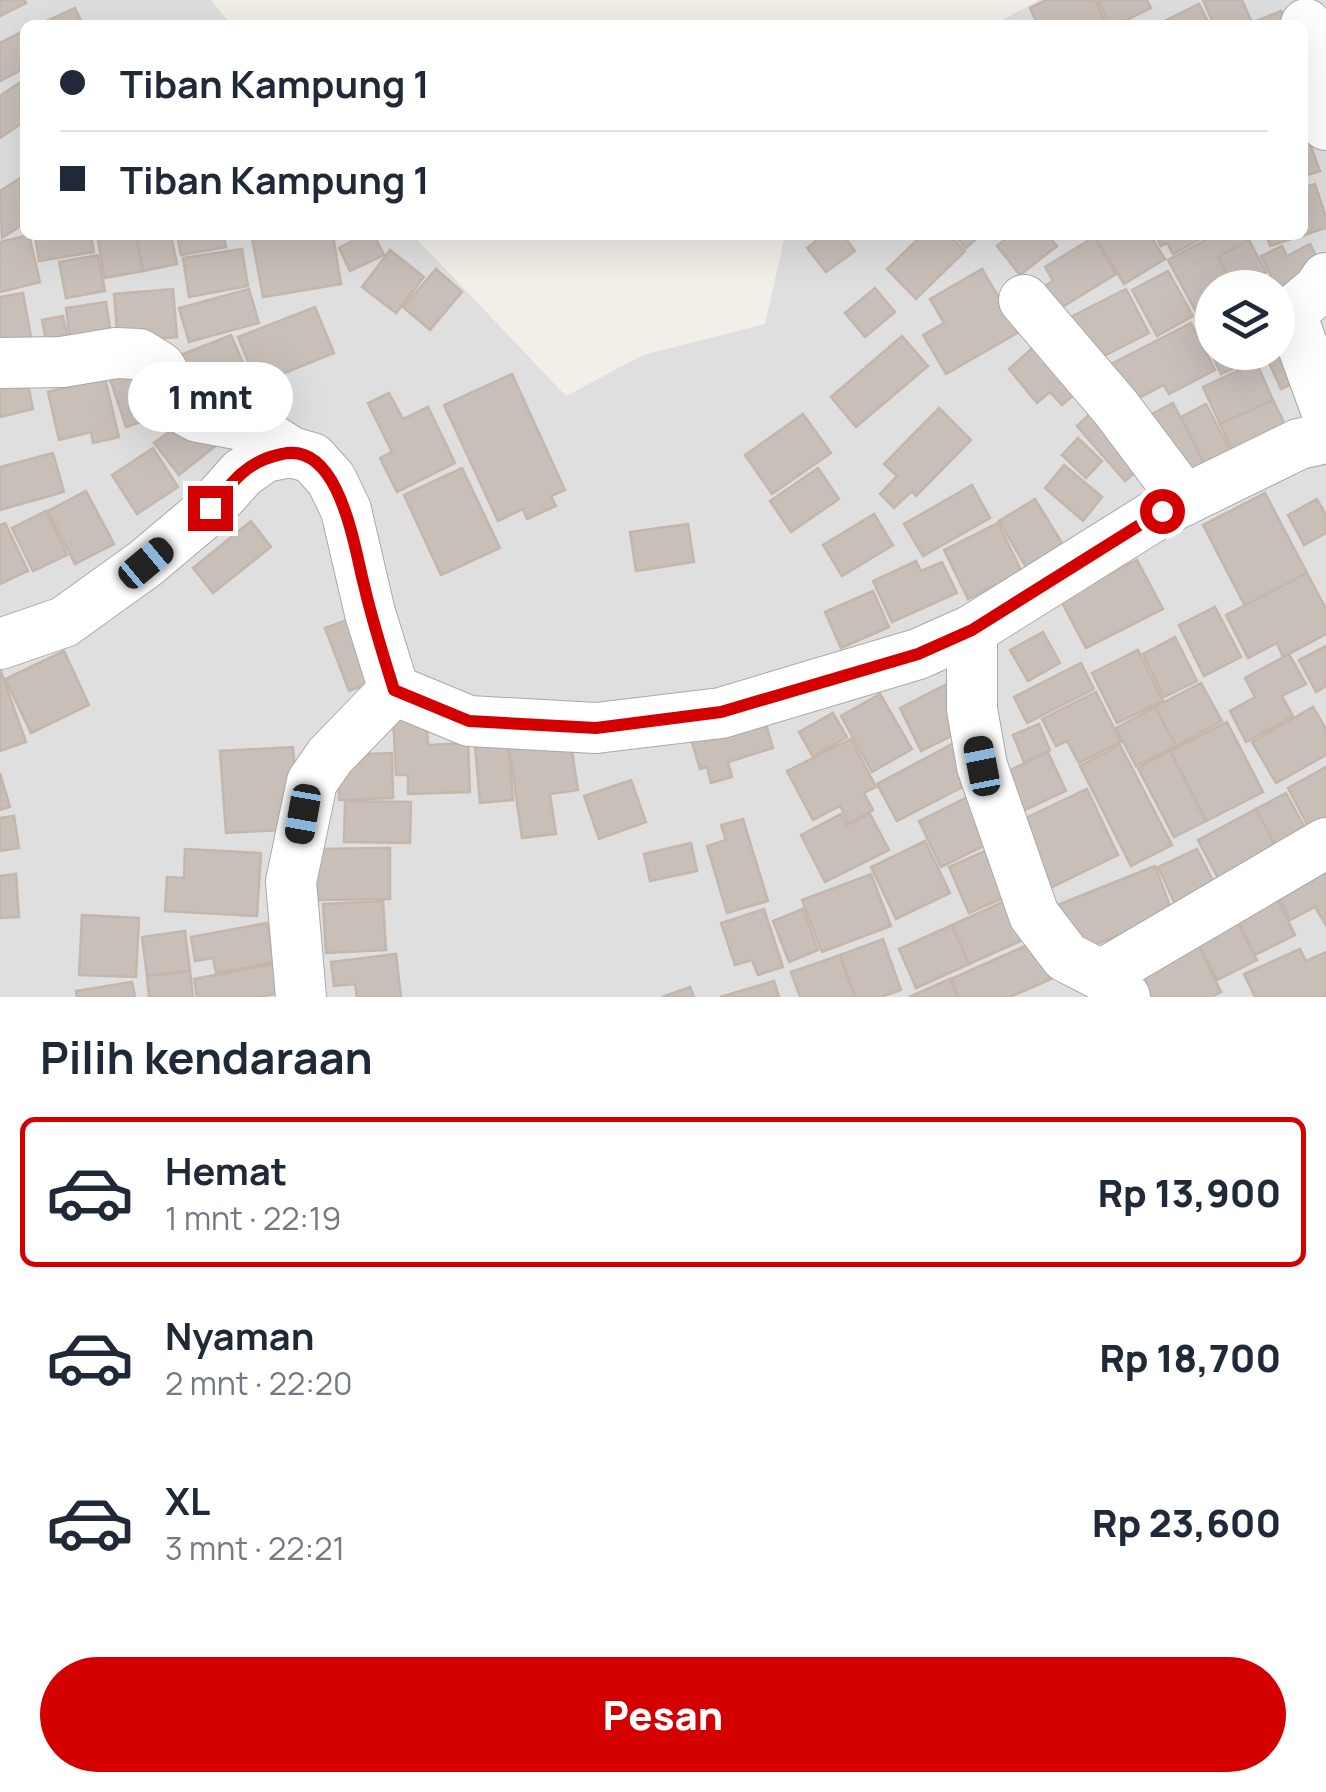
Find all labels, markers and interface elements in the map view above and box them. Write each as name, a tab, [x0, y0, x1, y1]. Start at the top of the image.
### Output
text: Tiban Kampung 1	[120, 57, 430, 109]
text: Tiban Kampung 1	[120, 153, 430, 205]
map controls	[1195, 270, 1295, 370]
button: layers	[1195, 270, 1295, 370]
callout: 1 mnt	[128, 363, 292, 433]
text: 1 mnt	[168, 375, 253, 419]
route end	[188, 486, 233, 531]
route start	[1140, 489, 1185, 534]
car	[113, 532, 179, 594]
car	[962, 734, 1002, 798]
car	[283, 782, 323, 846]
text: Pilih kendaraan	[40, 1026, 373, 1088]
text: Hemat	[165, 1144, 287, 1196]
icon: car	[45, 1147, 135, 1237]
text: Rp 13,900	[1098, 1166, 1281, 1218]
text: 1 mnt · 22:19	[165, 1196, 341, 1240]
text: Nyaman	[165, 1309, 315, 1361]
icon: car	[45, 1312, 135, 1402]
text: Rp 18,700	[1099, 1331, 1281, 1383]
text: 2 mnt · 22:20	[165, 1361, 352, 1405]
text: XL	[165, 1474, 210, 1526]
icon: car	[45, 1477, 135, 1567]
text: Rp 23,600	[1092, 1496, 1281, 1548]
text: 3 mnt · 22:21	[165, 1526, 345, 1570]
button: Pesan	[40, 1657, 1286, 1772]

